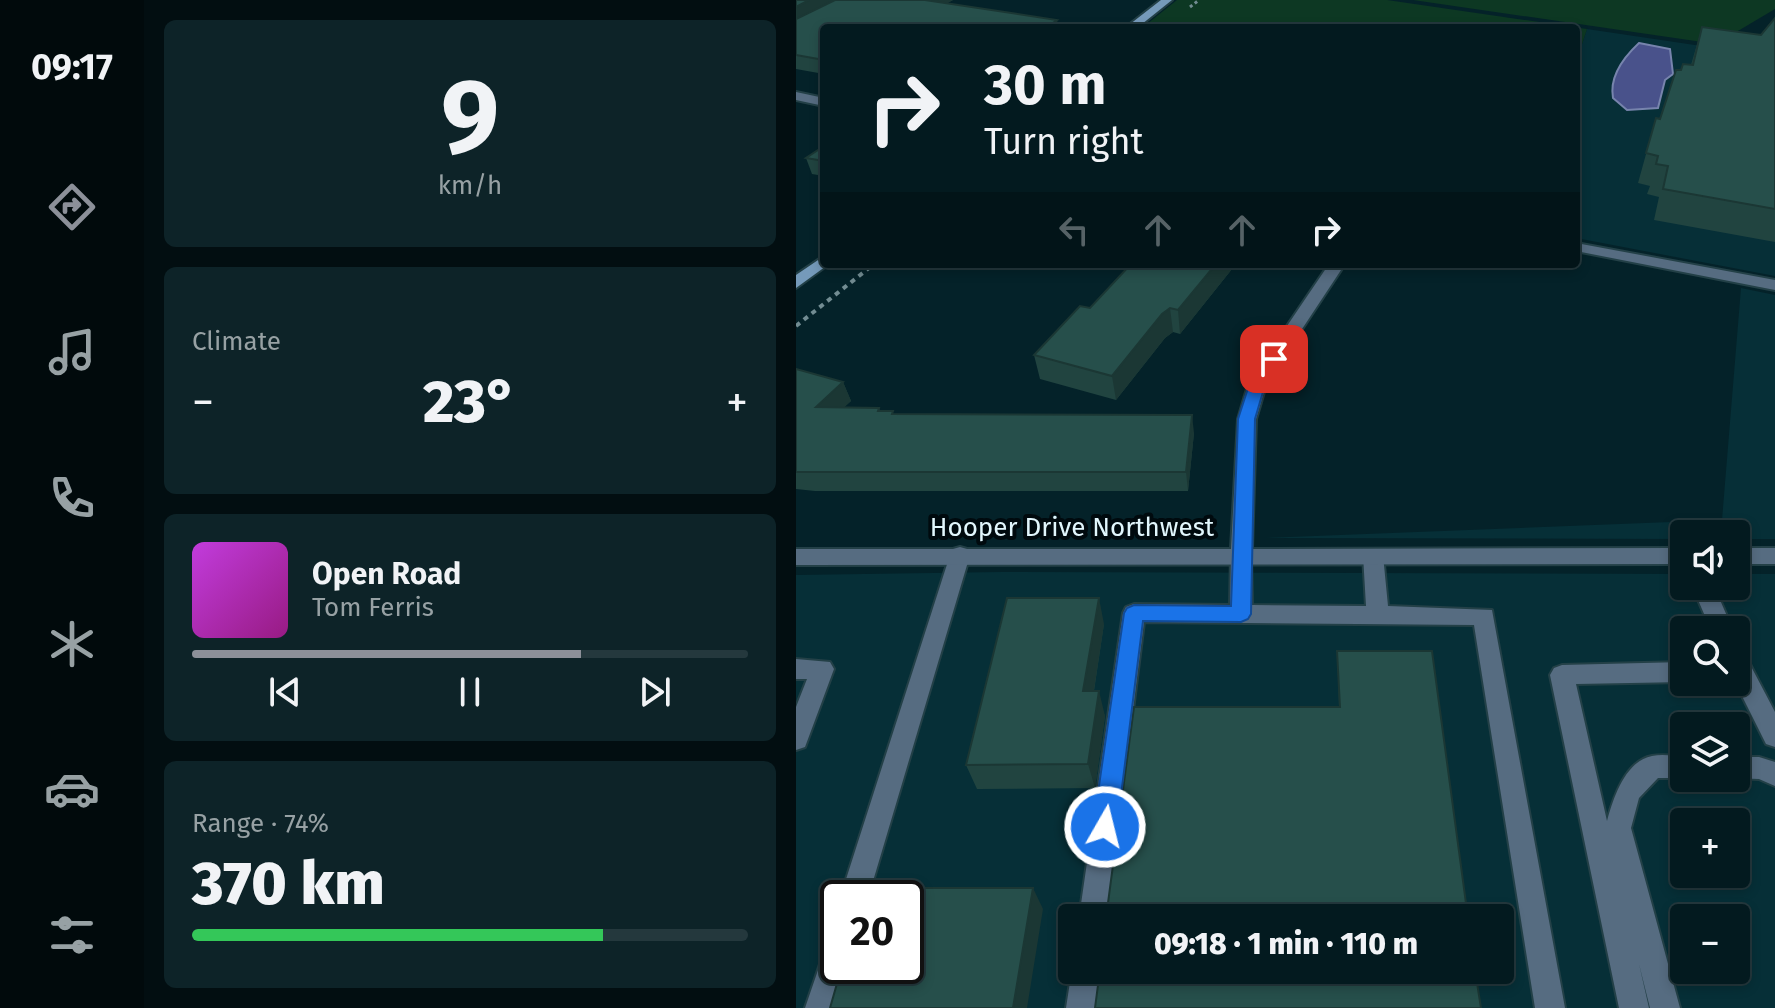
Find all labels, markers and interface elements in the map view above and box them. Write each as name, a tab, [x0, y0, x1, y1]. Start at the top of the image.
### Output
text: 09:17	[31, 45, 113, 89]
text: 30 m	[984, 52, 1106, 119]
text: 9	[441, 55, 499, 180]
icon: right	[852, 56, 956, 160]
text: Turn right	[984, 120, 1144, 164]
text: km/h	[438, 170, 502, 201]
icon: directions	[44, 179, 100, 235]
icon: left	[1052, 208, 1096, 252]
icon: ahead	[1136, 208, 1180, 252]
icon: ahead	[1220, 208, 1264, 252]
icon: right	[1304, 208, 1348, 252]
icon: music	[44, 324, 100, 380]
pin	[1240, 325, 1308, 393]
text: Climate	[192, 326, 281, 357]
icon: arrive	[1252, 337, 1296, 381]
text: 23°	[423, 366, 517, 438]
text: −	[192, 376, 214, 429]
text: +	[726, 376, 748, 429]
icon: phone	[44, 470, 100, 526]
street label: Hooper Drive Northwest	[930, 512, 1215, 543]
map controls	[1670, 520, 1750, 984]
button: sound	[1670, 520, 1750, 600]
text: Open Road	[312, 556, 461, 592]
text: Tom Ferris	[312, 592, 434, 623]
icon: climate	[44, 616, 100, 672]
button: search	[1670, 616, 1750, 696]
icon: previous	[263, 670, 307, 714]
icon: pause	[448, 670, 492, 714]
icon: next	[633, 670, 677, 714]
button: layers	[1670, 712, 1750, 792]
icon: car	[44, 761, 100, 817]
position arrow	[1063, 785, 1147, 869]
text: Range · 74%	[192, 808, 329, 839]
button: +	[1670, 808, 1750, 888]
text: 370 km	[192, 848, 385, 920]
speed limit sign: 20	[820, 880, 924, 984]
button: −	[1670, 904, 1750, 984]
icon: filters	[44, 907, 100, 963]
text: 09:18 · 1 min · 110 m	[1154, 926, 1418, 962]

